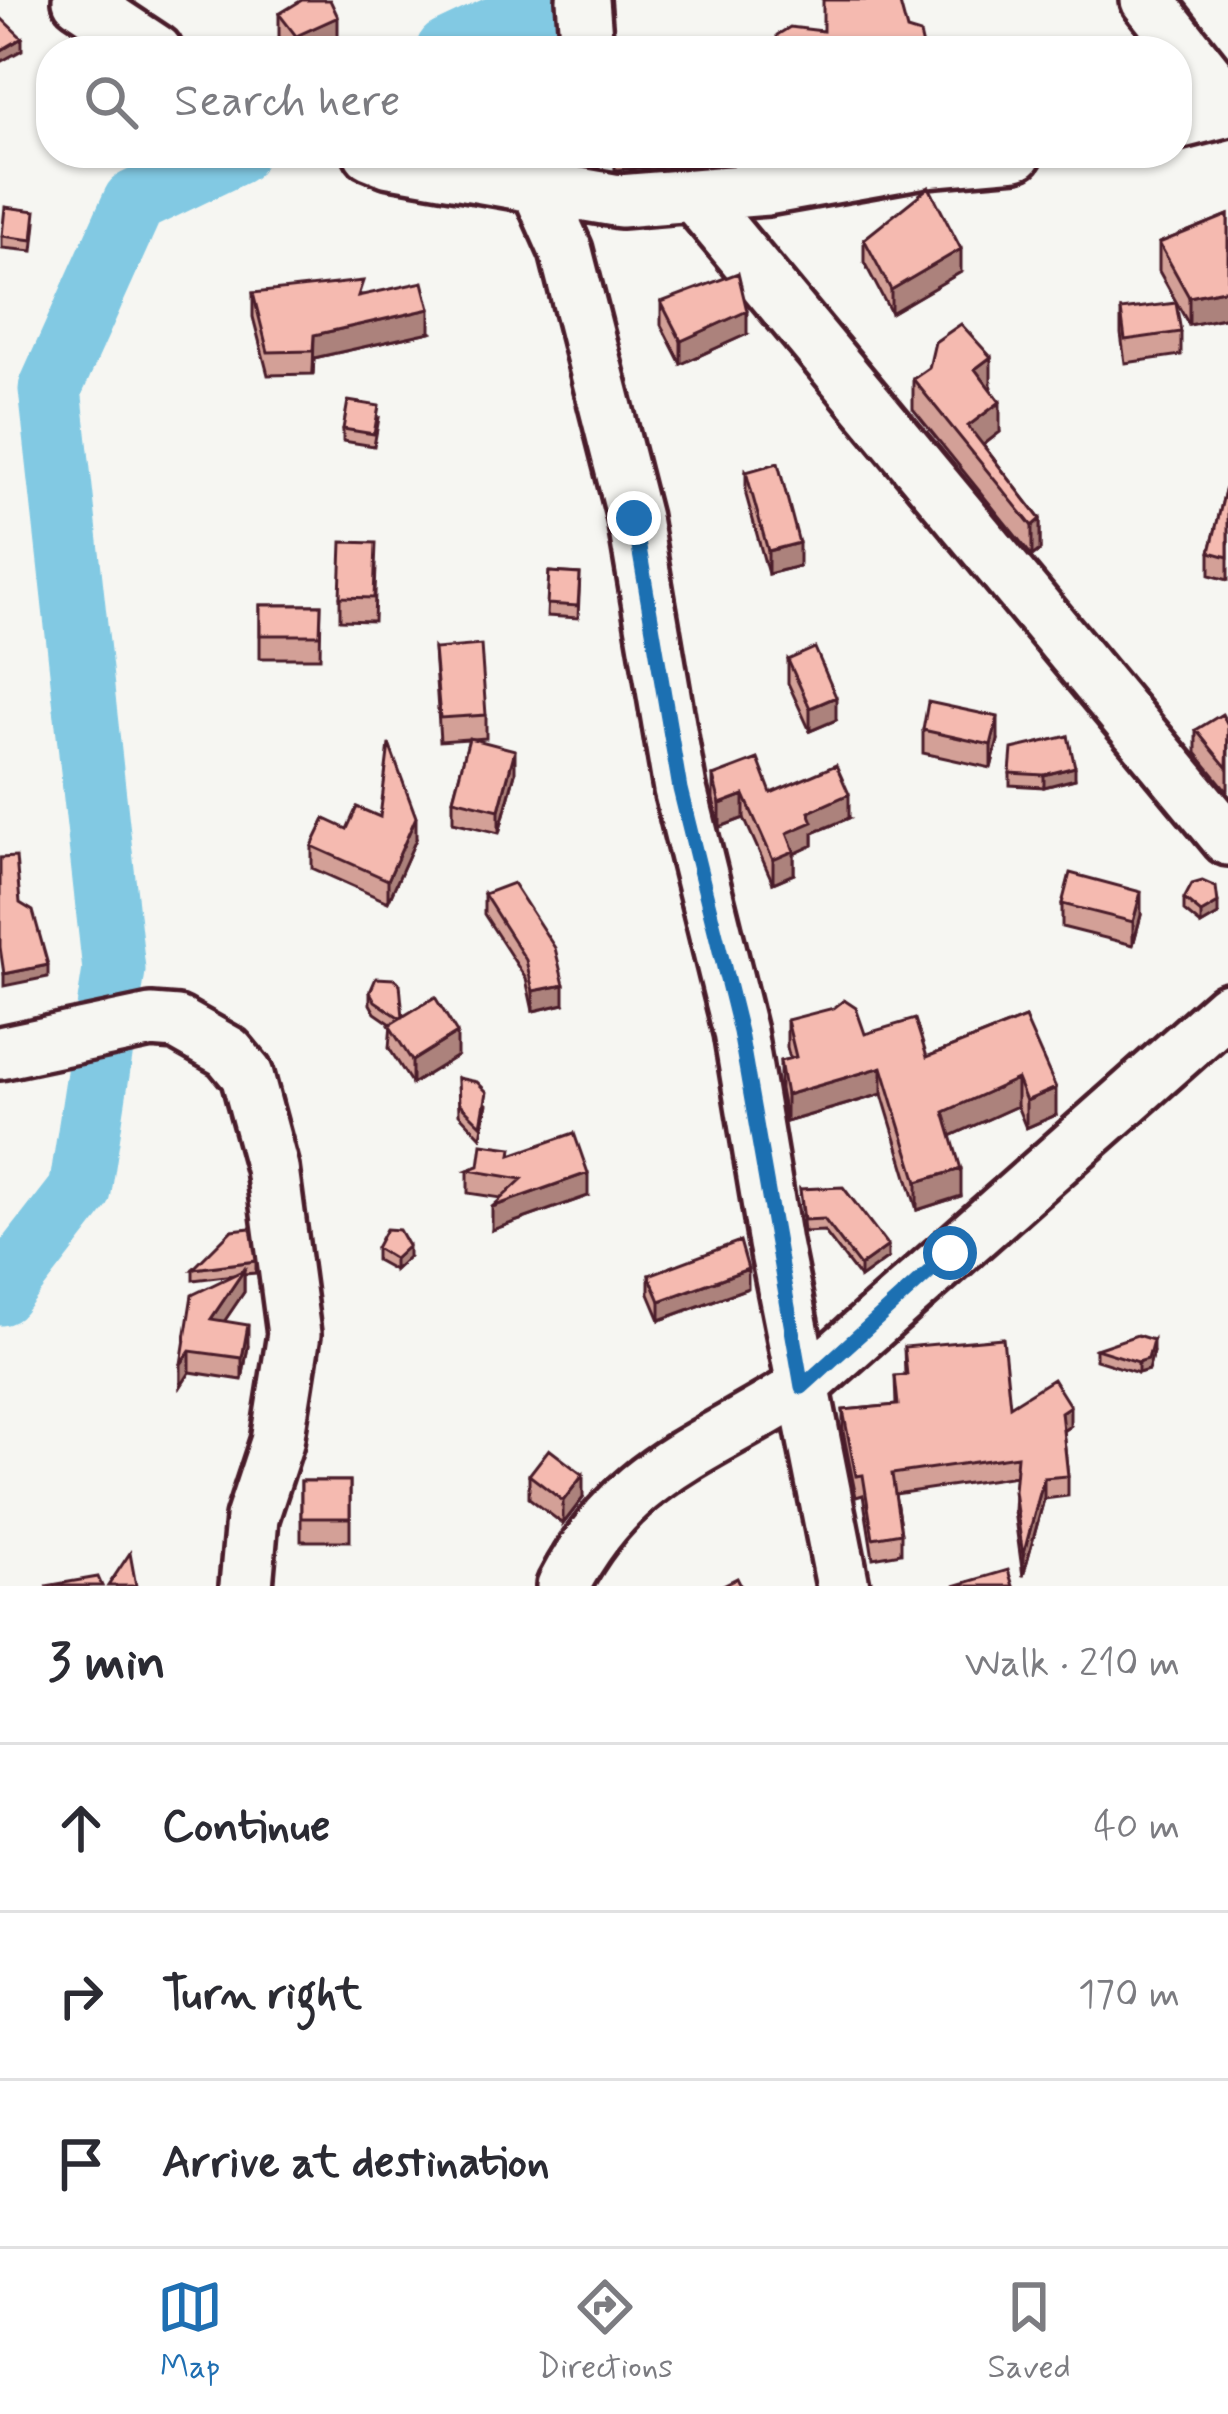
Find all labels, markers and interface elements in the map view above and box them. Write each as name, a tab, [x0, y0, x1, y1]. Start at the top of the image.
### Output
search box	[36, 36, 1192, 168]
icon: search	[78, 69, 144, 135]
text: Search here	[174, 73, 401, 132]
route end	[607, 491, 661, 545]
route start	[923, 1226, 977, 1280]
text: 3 min	[48, 1631, 166, 1697]
text: Walk · 210 m	[965, 1639, 1180, 1690]
icon: ahead	[48, 1795, 114, 1861]
text: Continue	[162, 1798, 330, 1857]
text: 40 m	[1093, 1802, 1180, 1853]
icon: right	[48, 1963, 114, 2029]
text: Turn right	[162, 1966, 362, 2025]
text: 170 m	[1078, 1970, 1180, 2021]
icon: arrive	[48, 2131, 114, 2197]
text: Arrive at destination	[162, 2134, 550, 2193]
tab: Map	[157, 2274, 223, 2390]
tab: Directions	[537, 2274, 673, 2390]
tab: Saved	[987, 2274, 1071, 2390]

